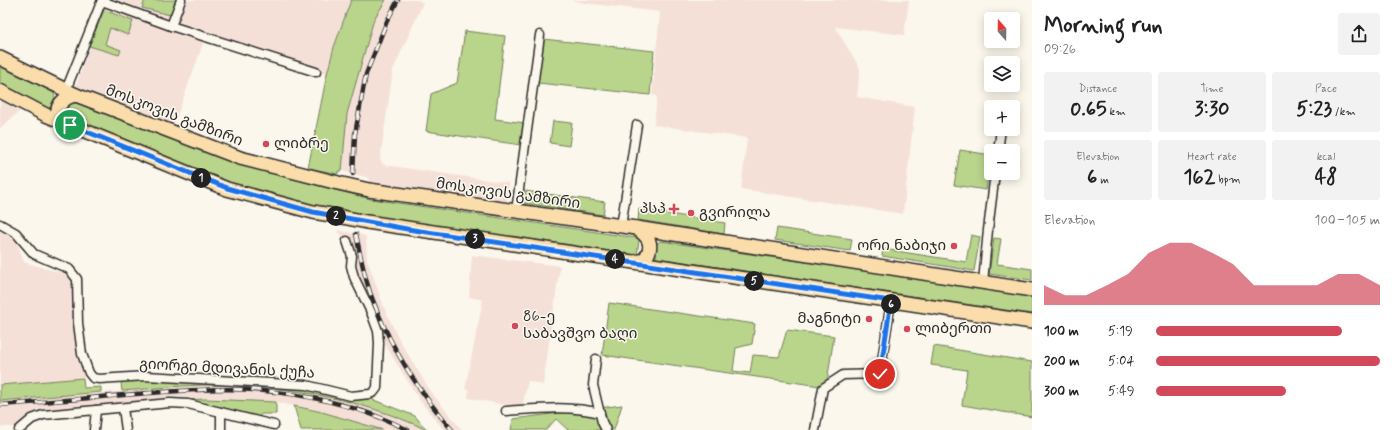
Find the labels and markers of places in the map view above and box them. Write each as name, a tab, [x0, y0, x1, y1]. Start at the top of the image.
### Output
pin	[53, 108, 87, 142]
place label: ლიბრე	[274, 134, 329, 154]
marker: ლიბრე	[261, 139, 271, 149]
pin: 1	[191, 168, 211, 188]
place label: პსპ	[640, 199, 666, 219]
place label: გვირილა	[699, 203, 770, 223]
marker: პსპ	[669, 204, 679, 214]
pin: 2	[326, 206, 346, 226]
marker: გვირილა	[686, 208, 696, 218]
pin: 3	[465, 229, 485, 249]
place label: ორი ნაბიჯი	[857, 236, 946, 256]
marker: ორი ნაბიჯი	[949, 241, 959, 251]
pin: 4	[605, 249, 625, 269]
pin: 5	[744, 271, 764, 291]
pin: 6	[881, 294, 901, 314]
place label: 86-ე საბავშვო ბაღი	[523, 307, 637, 344]
place label: მაგნიტი	[798, 309, 861, 329]
marker: მაგნიტი	[864, 314, 874, 324]
place label: ლიბერთი	[915, 319, 992, 339]
marker: 86-ე საბავშვო ბაღი	[510, 321, 520, 331]
marker: ლიბერთი	[902, 324, 912, 334]
pin	[863, 357, 897, 391]

